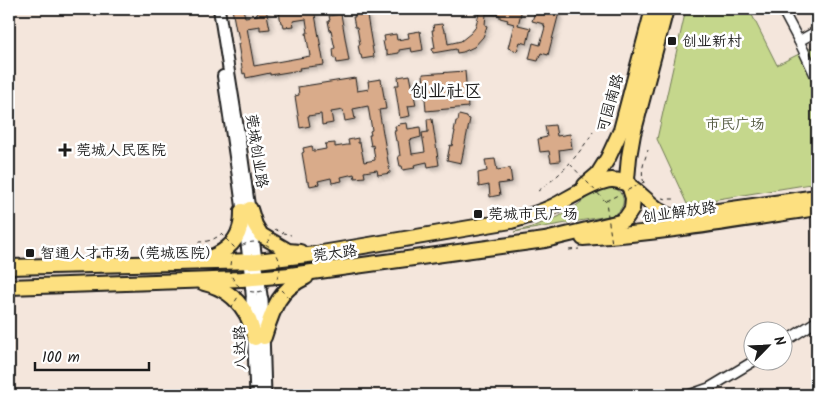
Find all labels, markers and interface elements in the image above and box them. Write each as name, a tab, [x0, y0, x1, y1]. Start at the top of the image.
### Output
place label: 创业新村	[682, 30, 742, 54]
marker: 创业新村	[666, 35, 678, 47]
street label: 可园南路	[591, 71, 631, 135]
district label: 创业社区	[410, 78, 482, 107]
street label: 莞城创业路	[238, 112, 274, 190]
park label: 市民广场	[705, 113, 765, 137]
place label: 莞城人民医院	[76, 139, 166, 163]
marker: 莞城人民医院	[58, 143, 72, 157]
street label: 创业解放路	[640, 196, 718, 230]
place label: 莞城市民广场	[488, 203, 578, 227]
marker: 莞城市民广场	[472, 208, 484, 220]
street label: 莞太路	[311, 239, 359, 269]
place label: 智通人才市场（莞城医院）	[40, 242, 220, 266]
marker: 智通人才市场（莞城医院）	[24, 247, 36, 259]
north arrow	[744, 322, 794, 372]
street label: 八达路	[228, 325, 254, 371]
text: N	[767, 333, 791, 350]
scale bar	[35, 339, 149, 371]
text: 100 m	[42, 346, 80, 370]

